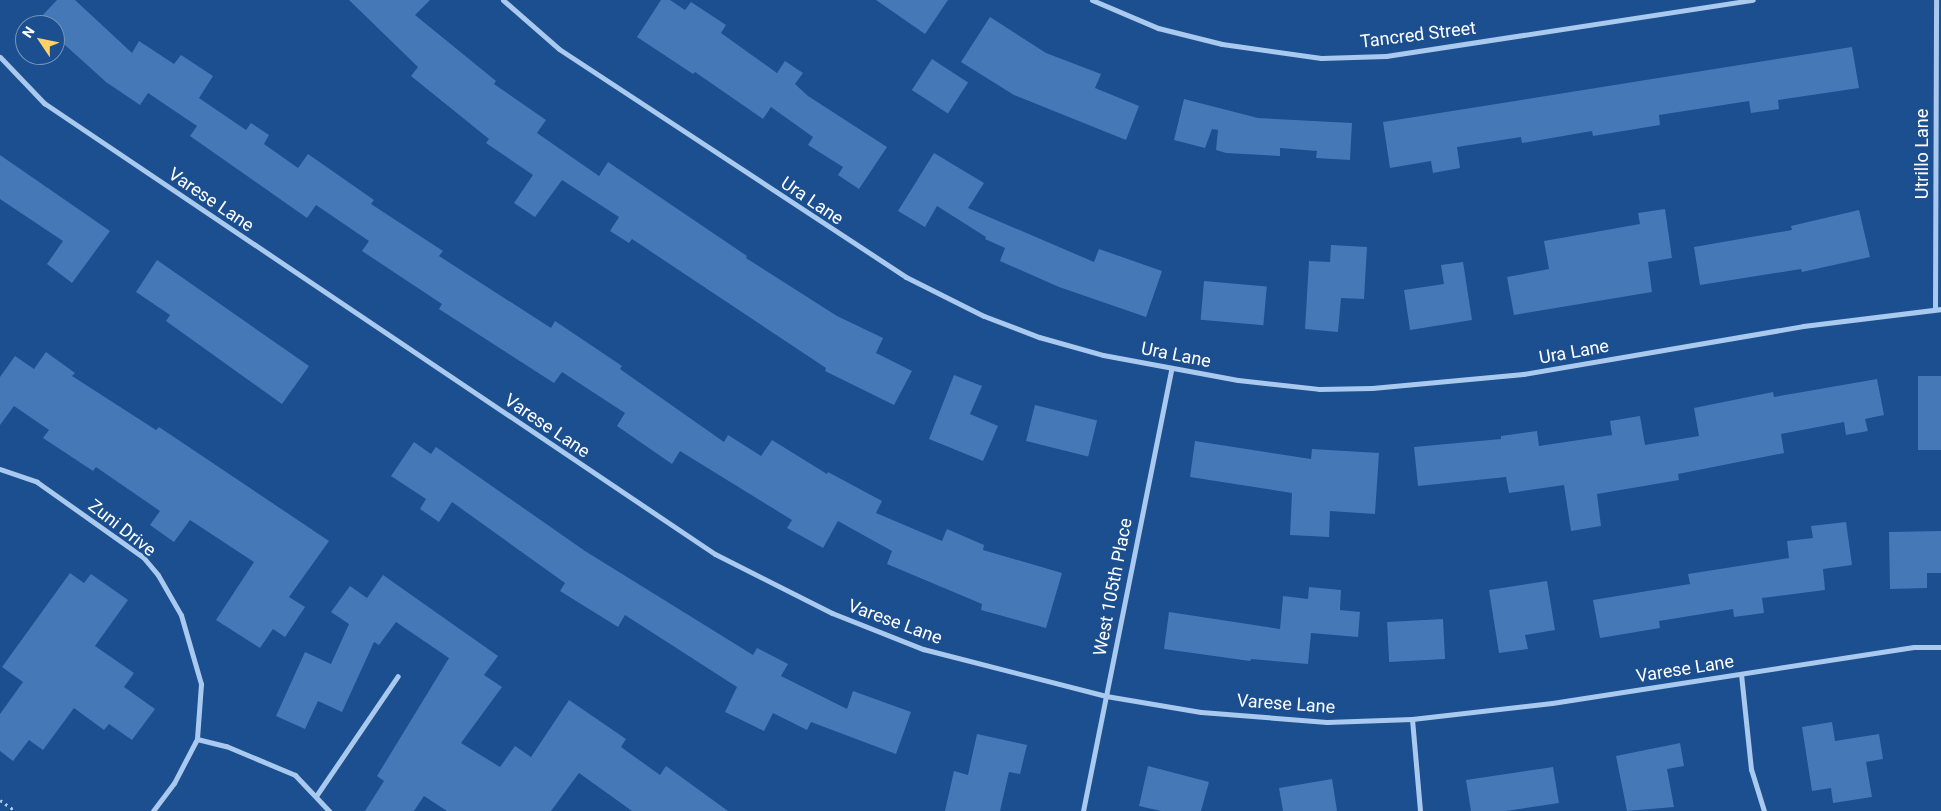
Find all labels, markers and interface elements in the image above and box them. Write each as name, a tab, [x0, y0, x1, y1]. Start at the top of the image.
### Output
north arrow	[15, 15, 65, 65]
street label: Tancred Street	[1359, 17, 1477, 53]
text: N	[19, 24, 38, 41]
street label: Utrillo Lane	[1911, 109, 1933, 199]
street label: Varese Lane	[164, 163, 258, 237]
street label: Ura Lane	[777, 172, 847, 230]
street label: Ura Lane	[1537, 335, 1611, 369]
street label: Ura Lane	[1139, 338, 1213, 372]
street label: Varese Lane	[500, 389, 594, 463]
street label: Zuni Drive	[84, 495, 160, 561]
street label: West 105th Place	[1089, 516, 1137, 658]
street label: Varese Lane	[845, 595, 945, 649]
street label: Varese Lane	[1635, 651, 1735, 687]
street label: Varese Lane	[1236, 690, 1336, 718]

